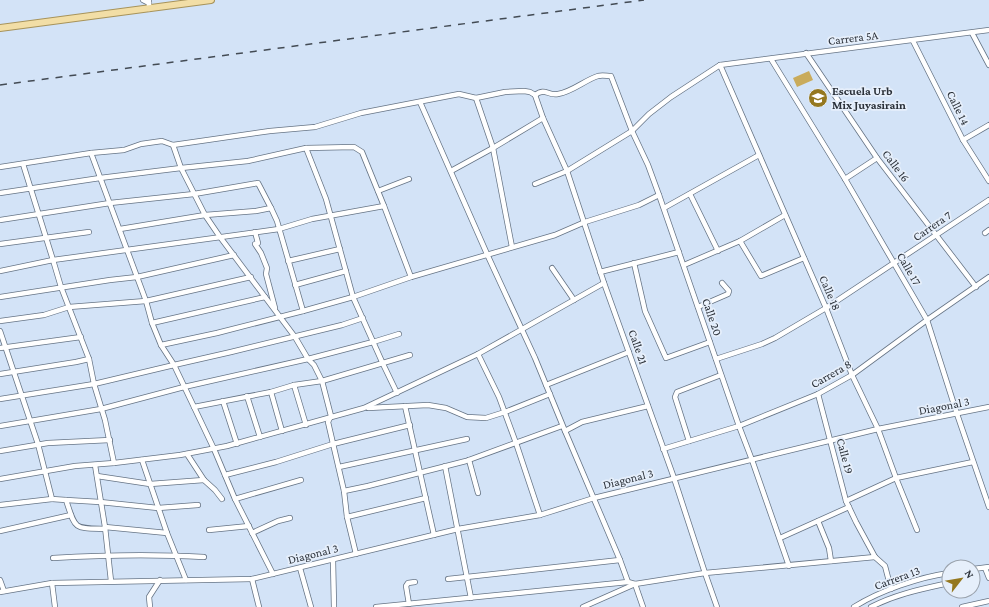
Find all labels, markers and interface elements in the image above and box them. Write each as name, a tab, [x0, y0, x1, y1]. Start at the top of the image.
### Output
street label: Carrera 5A	[827, 28, 879, 48]
place label: Escuela Urb Mix Juyasirain	[832, 84, 906, 112]
school or university icon: Escuela Urb Mix Juyasirain	[807, 87, 829, 109]
street label: Calle 14	[944, 89, 972, 127]
street label: Calle 16	[879, 147, 913, 185]
street label: Carrera 7	[910, 208, 954, 244]
street label: Calle 17	[894, 250, 924, 288]
street label: Calle 18	[816, 273, 844, 313]
street label: Calle 20	[699, 296, 725, 338]
street label: Calle 21	[626, 328, 651, 366]
street label: Carrera 8	[808, 357, 854, 391]
street label: Diagonal 3	[917, 394, 971, 418]
street label: Calle 19	[834, 437, 856, 475]
street label: Diagonal 3	[601, 466, 655, 492]
street label: Diagonal 3	[286, 541, 340, 567]
north arrow	[941, 559, 981, 599]
street label: Carrera 13	[872, 563, 922, 593]
text: N	[962, 568, 977, 581]

